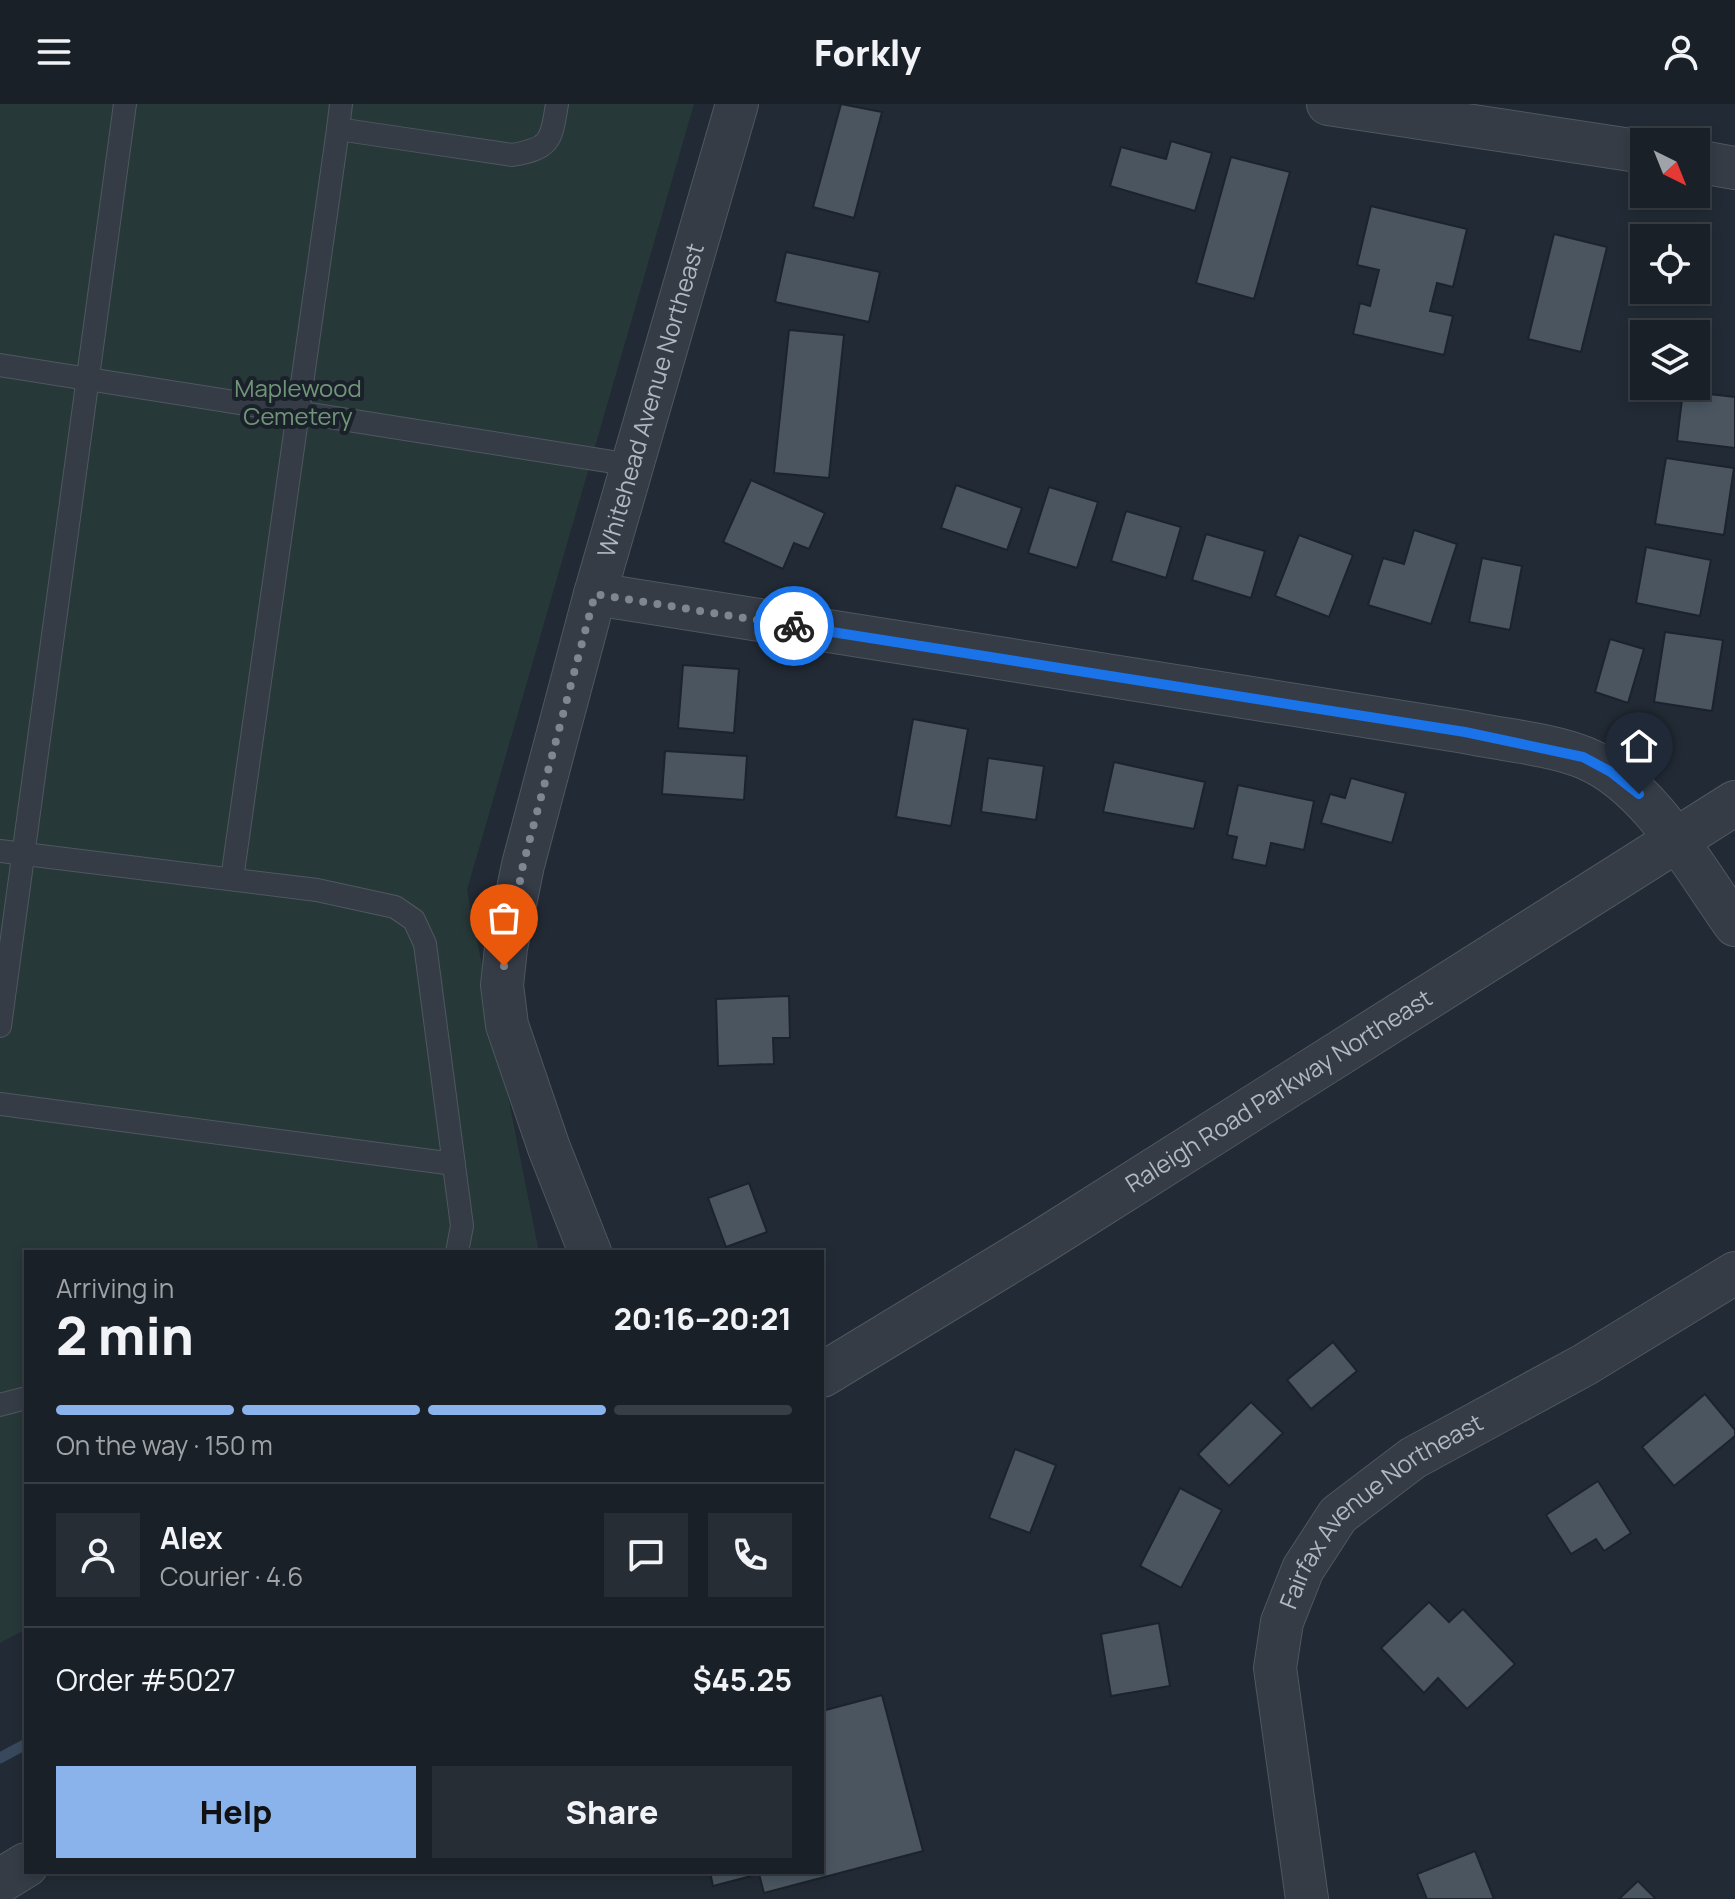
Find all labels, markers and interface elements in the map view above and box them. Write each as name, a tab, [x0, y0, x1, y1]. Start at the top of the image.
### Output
text: Forkly	[814, 28, 921, 77]
icon: menu	[32, 30, 76, 74]
icon: person	[1659, 30, 1703, 74]
north arrow	[1630, 128, 1710, 208]
map controls	[1630, 128, 1710, 400]
button: locate	[1630, 224, 1710, 304]
street label: Whitehead Avenue Northeast	[589, 239, 711, 561]
button: layers	[1630, 320, 1710, 400]
park label: Maplewood Cemetery	[234, 371, 362, 432]
courier	[754, 586, 834, 666]
icon: bike	[772, 604, 816, 648]
pin	[1605, 712, 1673, 794]
icon: home	[1617, 724, 1661, 768]
pin	[470, 884, 538, 966]
icon: bag	[482, 896, 526, 940]
street label: Raleigh Road Parkway Northeast	[1119, 981, 1438, 1199]
text: Arriving in	[56, 1270, 174, 1306]
text: 20:16–20:21	[614, 1298, 792, 1339]
text: 2 min	[56, 1300, 194, 1371]
street label: Fairfax Avenue Northeast	[1271, 1405, 1488, 1613]
text: On the way · 150 m	[56, 1427, 273, 1463]
button: person	[56, 1513, 140, 1597]
button: chat	[604, 1513, 688, 1597]
button: phone	[708, 1513, 792, 1597]
text: Alex	[160, 1517, 223, 1558]
text: Courier · 4.6	[160, 1558, 303, 1594]
text: Order #5027	[56, 1659, 236, 1700]
text: $45.25	[693, 1659, 792, 1700]
button: Help	[56, 1766, 416, 1858]
button: Share	[432, 1766, 792, 1858]

